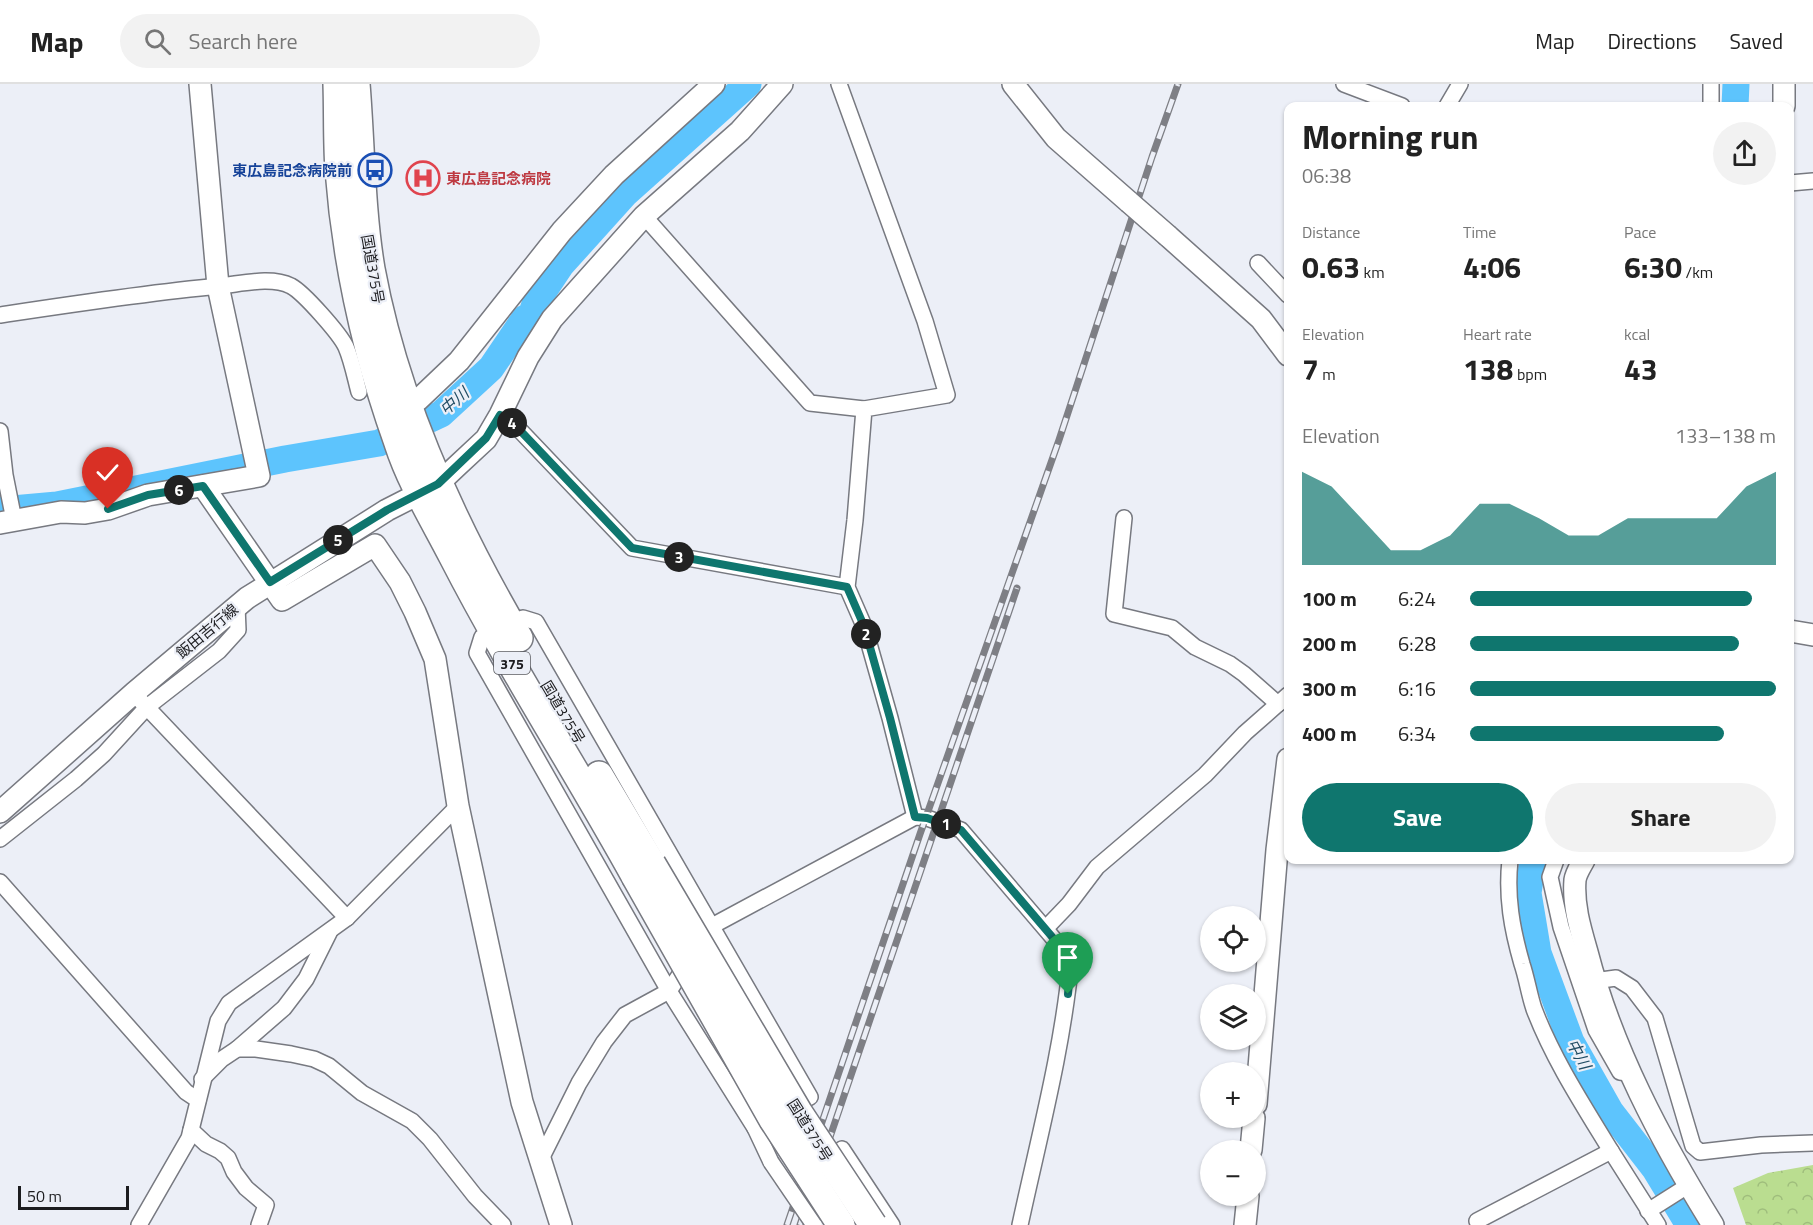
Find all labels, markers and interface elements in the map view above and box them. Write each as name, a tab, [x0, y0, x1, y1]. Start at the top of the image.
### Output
search box	[120, 14, 540, 68]
text: Map	[30, 20, 84, 63]
text: Search here	[189, 24, 298, 58]
icon: search	[141, 25, 174, 58]
text: Map	[1535, 25, 1575, 57]
text: Directions	[1608, 25, 1697, 57]
text: Saved	[1730, 25, 1783, 57]
text: Morning run	[1302, 112, 1479, 162]
button: share	[1713, 122, 1776, 185]
bus stop icon: 東広島記念病院前	[357, 152, 393, 188]
place label: 東広島記念病院前	[232, 159, 352, 182]
hospital icon: 東広島記念病院	[405, 160, 441, 196]
text: 06:38	[1302, 160, 1351, 191]
place label: 東広島記念病院	[446, 167, 551, 190]
text: Distance	[1302, 220, 1360, 244]
text: Time	[1463, 220, 1496, 244]
text: Pace	[1624, 220, 1656, 244]
street label: 国道375号	[356, 232, 390, 306]
text: 0.63	[1302, 244, 1360, 290]
text: 4:06	[1463, 244, 1521, 290]
text: 6:30	[1624, 244, 1682, 290]
text: km	[1360, 260, 1385, 284]
text: /km	[1682, 260, 1713, 284]
text: Elevation	[1302, 322, 1364, 346]
text: Heart rate	[1463, 322, 1532, 346]
text: kcal	[1624, 322, 1650, 346]
text: 7	[1302, 346, 1319, 392]
text: 138	[1463, 346, 1513, 392]
text: 43	[1624, 346, 1658, 392]
text: m	[1319, 362, 1336, 386]
text: bpm	[1513, 362, 1547, 386]
water label: 中川	[434, 380, 475, 421]
pin: 4	[497, 408, 527, 438]
text: 4	[508, 411, 516, 435]
text: Elevation	[1302, 420, 1380, 451]
text: 133–138 m	[1675, 420, 1776, 451]
pin	[82, 447, 133, 509]
icon: check	[91, 456, 124, 489]
pin: 6	[164, 475, 194, 505]
text: 6	[175, 478, 183, 502]
pin: 5	[323, 525, 353, 555]
text: 5	[334, 528, 342, 552]
pin: 3	[664, 542, 694, 572]
text: 3	[675, 545, 683, 569]
text: 100 m	[1302, 583, 1357, 614]
text: 6:24	[1398, 583, 1436, 614]
street label: 飯田吉行線	[171, 598, 243, 664]
pin: 2	[851, 619, 881, 649]
text: 2	[862, 622, 870, 646]
text: 200 m	[1302, 628, 1357, 659]
text: 6:28	[1398, 628, 1436, 659]
road number: 375	[494, 652, 530, 674]
text: 300 m	[1302, 673, 1357, 704]
text: 6:16	[1398, 673, 1436, 704]
street label: 国道375号	[535, 676, 591, 748]
text: 400 m	[1302, 718, 1357, 749]
text: 6:34	[1398, 718, 1436, 749]
button: Save	[1302, 783, 1533, 852]
button: Share	[1545, 783, 1776, 852]
pin: 1	[931, 809, 961, 839]
text: 1	[942, 812, 950, 836]
map controls	[1200, 906, 1266, 1206]
button: locate	[1200, 906, 1266, 972]
pin	[1042, 932, 1093, 994]
icon: arrive	[1051, 941, 1084, 974]
button: layers	[1200, 984, 1266, 1050]
water label: 中川	[1561, 1034, 1598, 1076]
button: +	[1200, 1062, 1266, 1128]
street label: 国道375号	[782, 1094, 838, 1166]
button: −	[1200, 1140, 1266, 1206]
scale bar	[18, 1183, 129, 1210]
text: 50 m	[27, 1184, 62, 1208]

